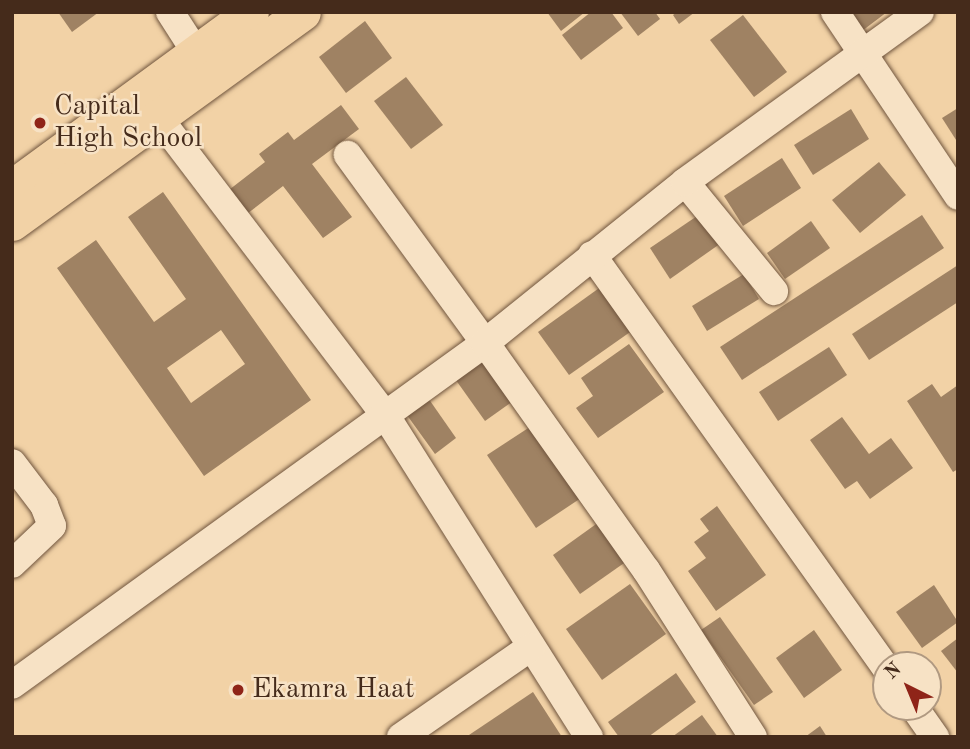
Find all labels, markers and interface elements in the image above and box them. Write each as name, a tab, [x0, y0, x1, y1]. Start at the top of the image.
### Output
place label: Capital High School	[54, 90, 202, 156]
marker: Capital High School	[32, 115, 48, 131]
north arrow	[872, 651, 942, 721]
text: N	[882, 660, 905, 684]
place label: Ekamra Haat	[252, 673, 415, 707]
marker: Ekamra Haat	[230, 682, 246, 698]

